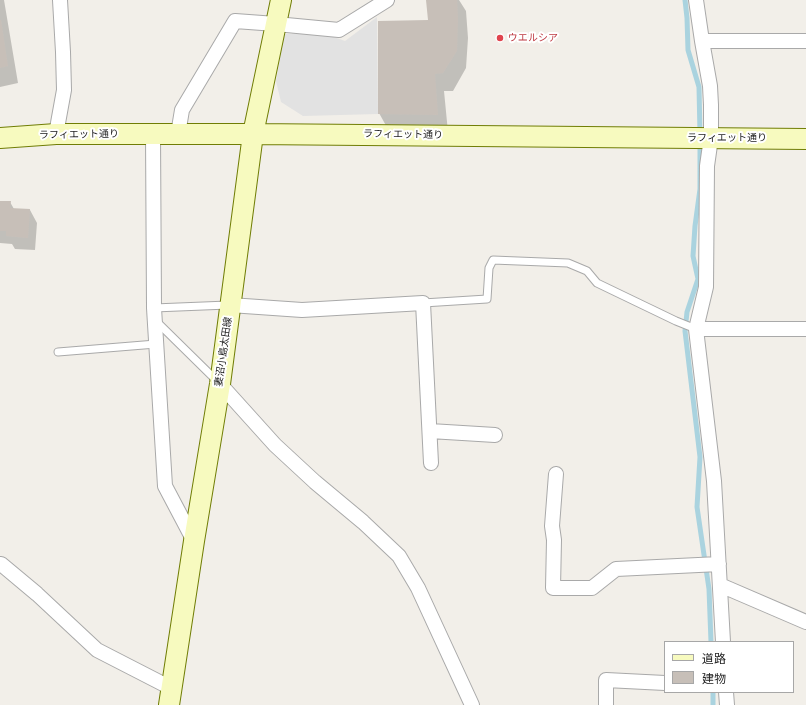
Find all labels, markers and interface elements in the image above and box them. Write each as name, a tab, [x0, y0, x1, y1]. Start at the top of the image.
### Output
place label: ウエルシア	[508, 32, 558, 44]
marker: ウエルシア	[495, 33, 505, 43]
street label: ラフィエット通り	[39, 128, 119, 142]
street label: ラフィエット通り	[363, 128, 443, 142]
street label: ラフィエット通り	[687, 132, 767, 144]
street label: 妻沼小島太田線	[213, 317, 235, 387]
legend	[664, 641, 794, 693]
text: 道路	[702, 652, 726, 666]
text: 建物	[702, 672, 726, 686]

